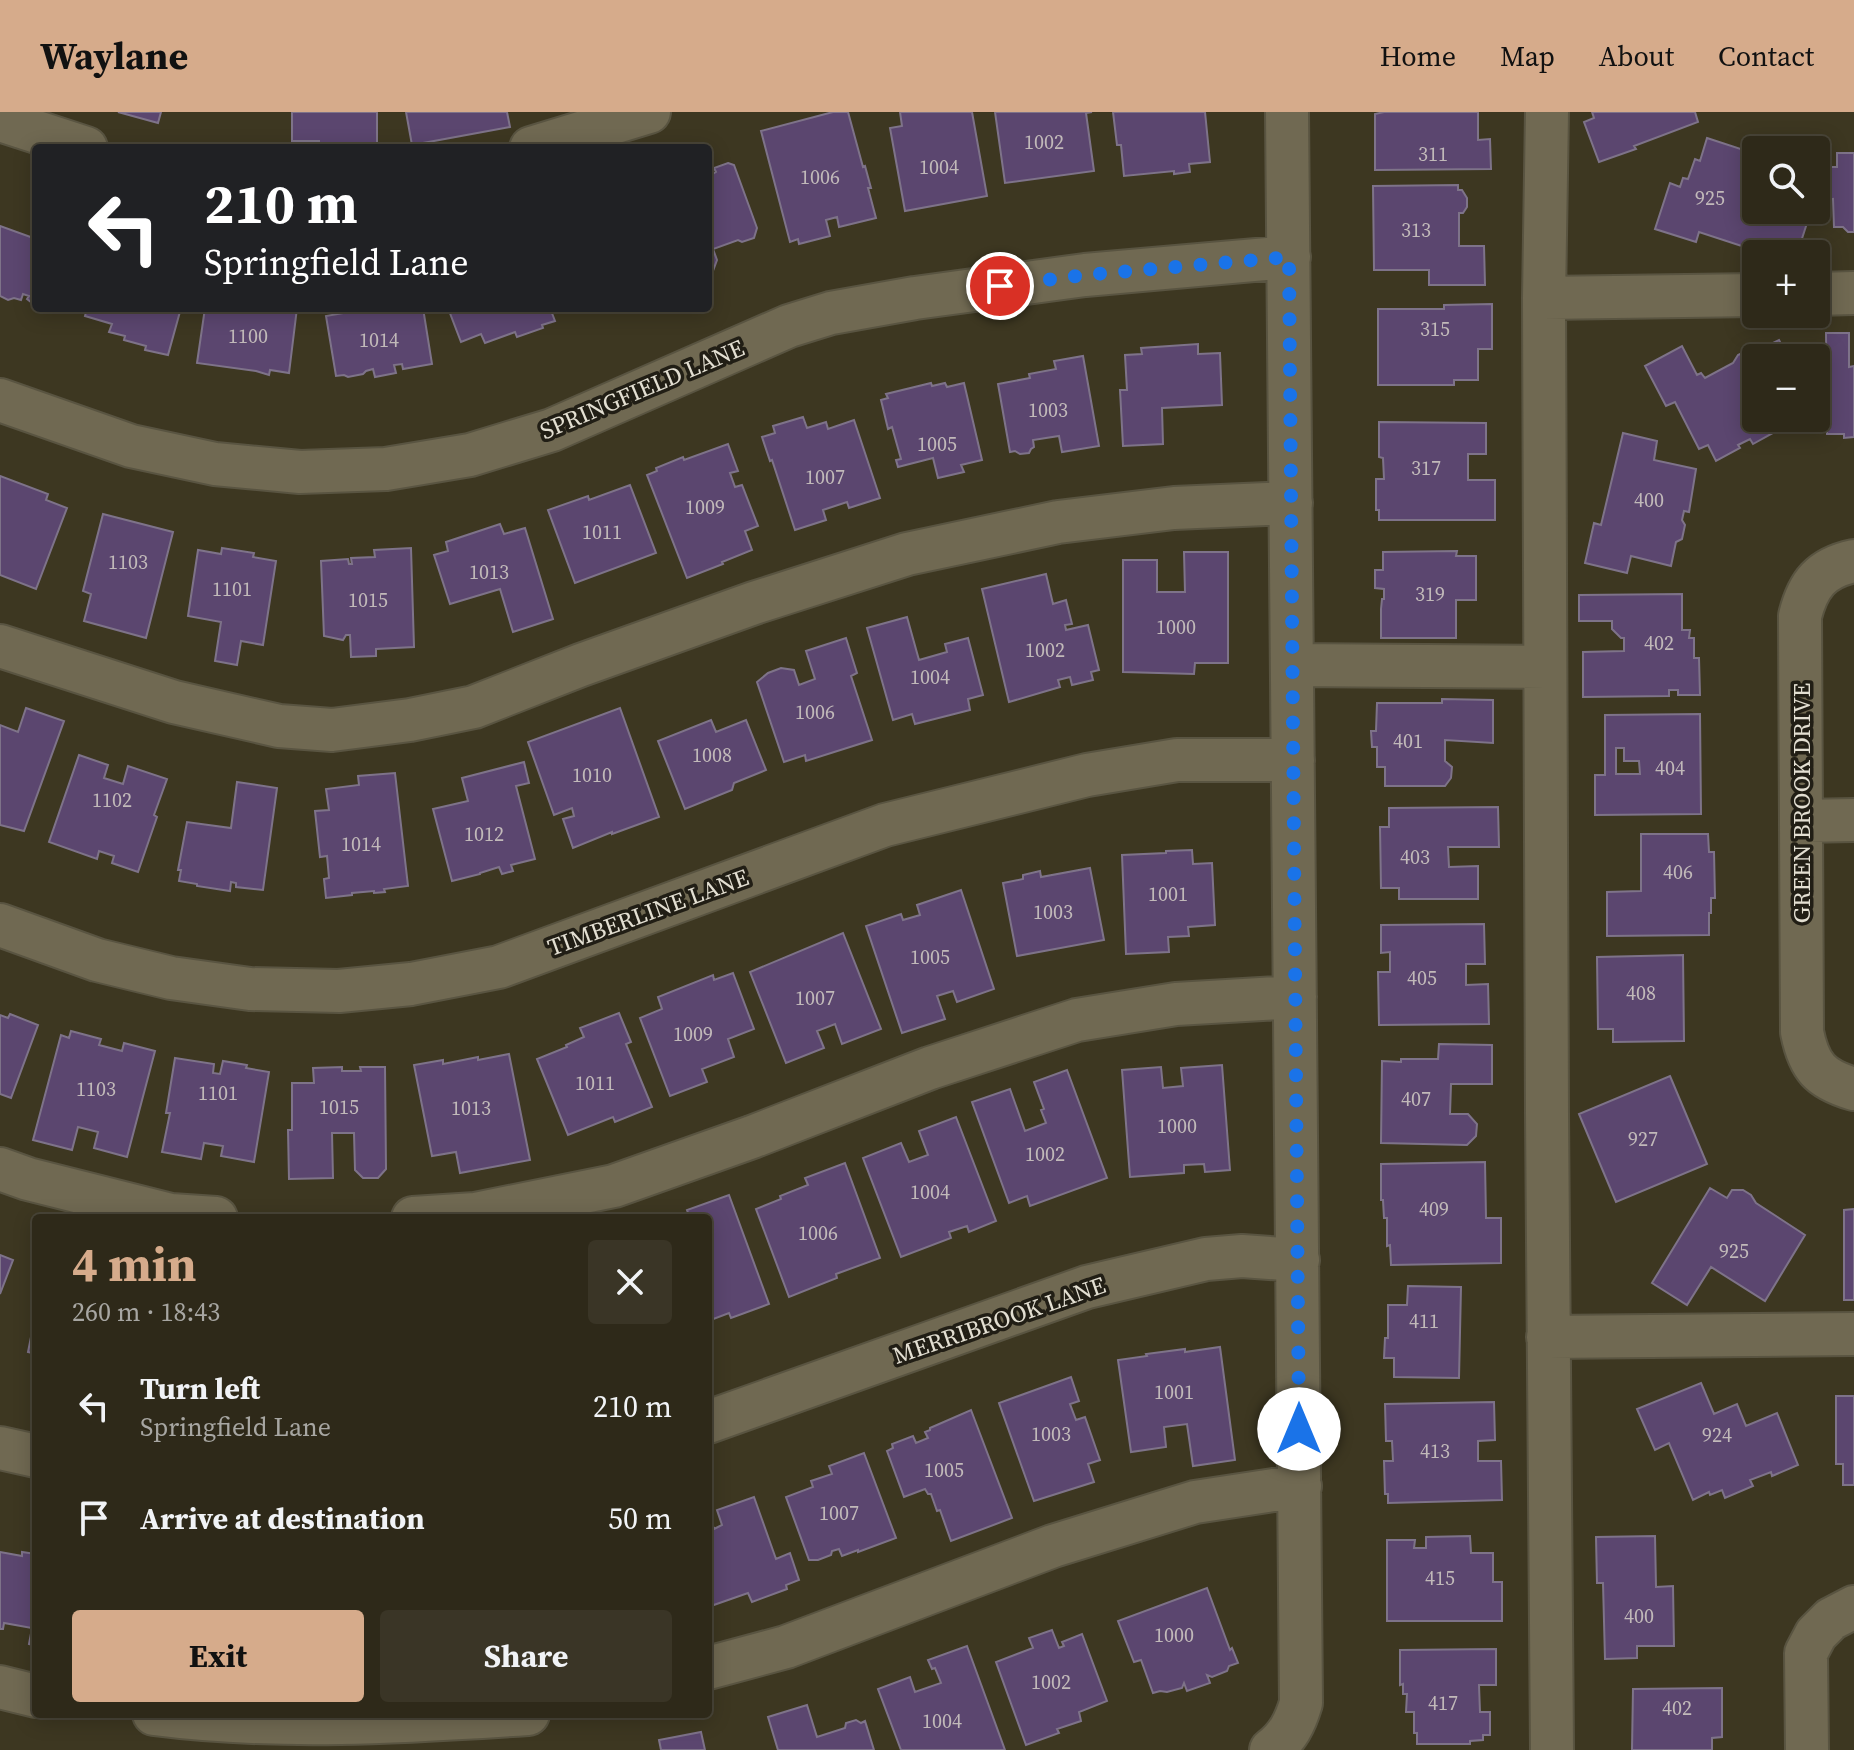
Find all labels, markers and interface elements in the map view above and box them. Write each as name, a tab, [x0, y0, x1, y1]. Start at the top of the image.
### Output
text: Waylane	[40, 30, 188, 82]
text: Home	[1380, 37, 1456, 75]
text: Map	[1500, 37, 1555, 75]
text: About	[1599, 37, 1674, 75]
text: Contact	[1718, 37, 1814, 75]
house number: 1002	[1024, 128, 1064, 156]
map controls	[1742, 136, 1830, 432]
button: search	[1742, 136, 1830, 224]
house number: 311	[1418, 140, 1448, 168]
house number: 1004	[919, 153, 959, 181]
house number: 1006	[800, 163, 840, 191]
text: 210 m	[204, 165, 358, 242]
icon: left	[72, 176, 176, 280]
house number: 925	[1695, 184, 1725, 212]
house number: 313	[1401, 216, 1431, 244]
text: Springfield Lane	[204, 238, 469, 287]
button: +	[1742, 240, 1830, 328]
pin	[966, 252, 1034, 320]
icon: arrive	[978, 264, 1022, 308]
house number: 315	[1420, 315, 1450, 343]
house number: 1100	[228, 322, 268, 350]
house number: 1014	[359, 326, 399, 354]
street label: SPRINGFIELD LANE	[535, 331, 749, 447]
button: −	[1742, 344, 1830, 432]
house number: 1003	[1028, 396, 1068, 424]
house number: 1005	[917, 430, 957, 458]
house number: 317	[1411, 454, 1441, 482]
house number: 1007	[805, 463, 845, 491]
house number: 400	[1634, 486, 1664, 514]
house number: 1009	[685, 493, 725, 521]
house number: 1011	[582, 518, 622, 546]
house number: 1103	[108, 548, 148, 576]
house number: 1013	[469, 558, 509, 586]
house number: 1101	[212, 575, 252, 603]
house number: 319	[1415, 580, 1445, 608]
house number: 1015	[348, 586, 388, 614]
house number: 1000	[1156, 613, 1196, 641]
house number: 402	[1644, 629, 1674, 657]
house number: 1002	[1025, 636, 1065, 664]
house number: 1004	[910, 663, 950, 691]
street label: GREEN BROOK DRIVE	[1785, 683, 1818, 923]
house number: 1006	[795, 698, 835, 726]
house number: 401	[1393, 727, 1423, 755]
house number: 1008	[692, 741, 732, 769]
house number: 404	[1655, 754, 1685, 782]
house number: 1010	[572, 761, 612, 789]
house number: 1102	[92, 786, 132, 814]
house number: 1012	[464, 820, 504, 848]
house number: 1014	[341, 830, 381, 858]
house number: 403	[1400, 843, 1430, 871]
house number: 406	[1663, 858, 1693, 886]
street label: TIMBERLINE LANE	[543, 860, 753, 964]
house number: 1001	[1148, 880, 1188, 908]
house number: 1003	[1033, 898, 1073, 926]
house number: 1005	[910, 943, 950, 971]
house number: 405	[1407, 964, 1437, 992]
house number: 408	[1626, 979, 1656, 1007]
house number: 1007	[795, 984, 835, 1012]
house number: 1009	[673, 1020, 713, 1048]
house number: 1011	[575, 1069, 615, 1097]
house number: 1103	[76, 1075, 116, 1103]
house number: 1101	[198, 1079, 238, 1107]
house number: 407	[1401, 1085, 1431, 1113]
house number: 1015	[319, 1093, 359, 1121]
house number: 1013	[451, 1094, 491, 1122]
house number: 1000	[1157, 1112, 1197, 1140]
house number: 927	[1628, 1125, 1658, 1153]
house number: 1002	[1025, 1140, 1065, 1168]
house number: 1004	[910, 1178, 950, 1206]
house number: 409	[1419, 1195, 1449, 1223]
house number: 1006	[798, 1219, 838, 1247]
text: 4 min	[72, 1231, 197, 1297]
house number: 925	[1719, 1237, 1749, 1265]
button: close	[588, 1240, 672, 1324]
street label: MERRIBROOK LANE	[888, 1268, 1110, 1372]
text: 260 m · 18:43	[72, 1294, 220, 1330]
house number: 411	[1409, 1307, 1439, 1335]
text: Turn left	[140, 1368, 260, 1409]
house number: 1001	[1154, 1378, 1194, 1406]
icon: left	[72, 1384, 116, 1428]
text: 210 m	[593, 1386, 672, 1427]
position arrow	[1257, 1387, 1341, 1471]
text: Springfield Lane	[140, 1409, 331, 1445]
house number: 1003	[1031, 1420, 1071, 1448]
house number: 924	[1702, 1421, 1732, 1449]
house number: 413	[1420, 1437, 1450, 1465]
house number: 1005	[924, 1456, 964, 1484]
icon: arrive	[72, 1496, 116, 1540]
text: Arrive at destination	[140, 1498, 425, 1539]
text: 50 m	[608, 1498, 672, 1539]
house number: 1007	[819, 1499, 859, 1527]
house number: 415	[1425, 1564, 1455, 1592]
house number: 400	[1624, 1602, 1654, 1630]
button: Exit	[72, 1610, 364, 1702]
button: Share	[380, 1610, 672, 1702]
house number: 1000	[1154, 1621, 1194, 1649]
house number: 1002	[1031, 1668, 1071, 1696]
house number: 417	[1428, 1689, 1458, 1717]
house number: 402	[1662, 1694, 1692, 1722]
house number: 1004	[922, 1707, 962, 1735]

